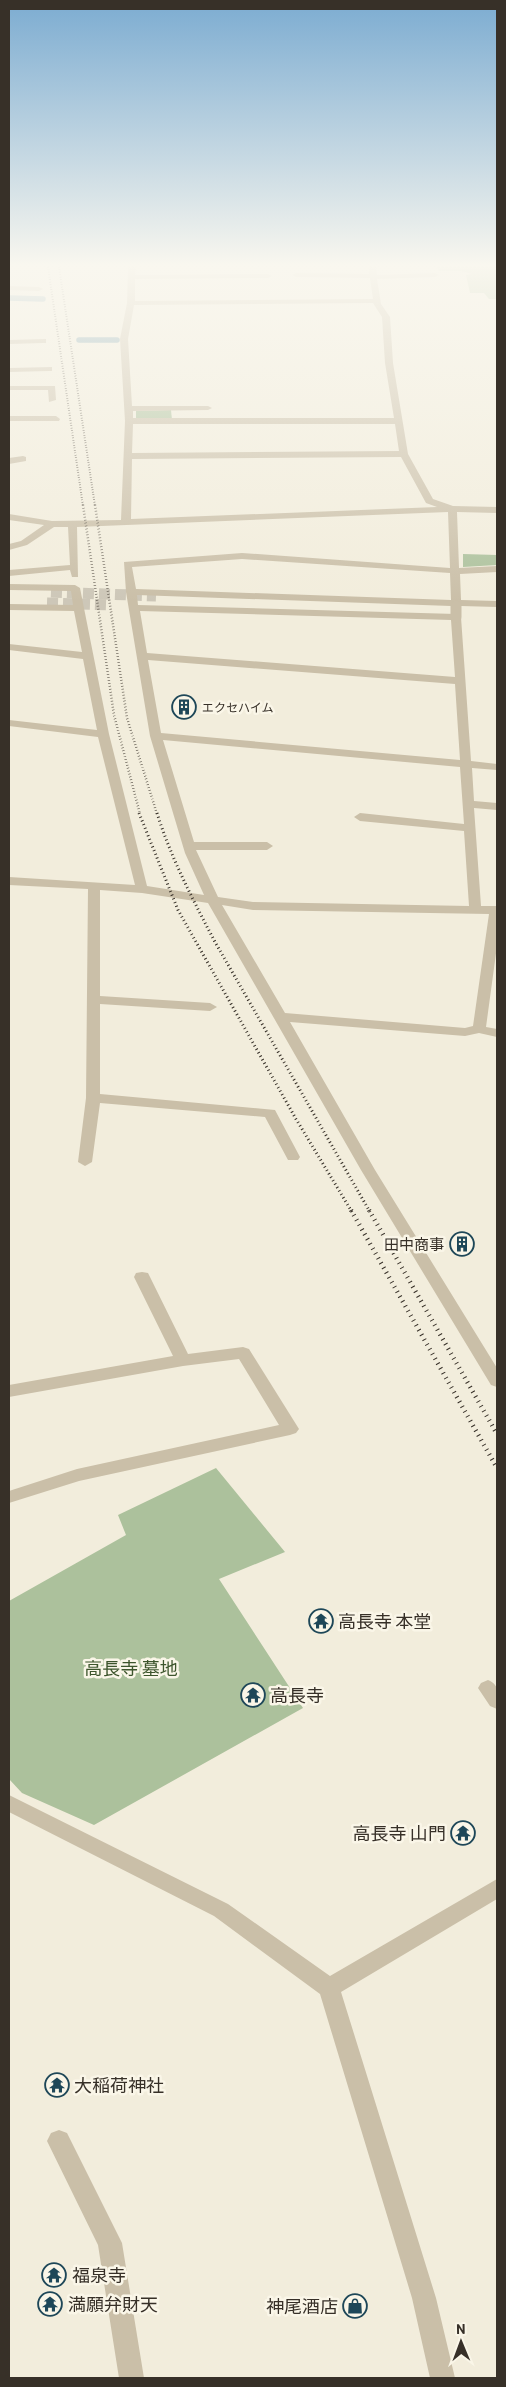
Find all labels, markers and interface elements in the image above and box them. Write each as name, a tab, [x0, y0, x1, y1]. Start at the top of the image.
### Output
building icon: エクセハイム	[171, 694, 197, 720]
place label: エクセハイム	[202, 700, 274, 714]
building icon: 田中商事	[449, 1231, 475, 1257]
place label: 田中商事	[384, 1235, 444, 1253]
temple icon: 高長寺 本堂	[308, 1608, 334, 1634]
place label: 高長寺 本堂	[338, 1610, 432, 1632]
park label: 高長寺 墓地	[84, 1657, 178, 1679]
temple icon: 高長寺	[240, 1682, 266, 1708]
place label: 高長寺	[270, 1684, 324, 1706]
temple icon: 高長寺 山門	[450, 1820, 476, 1846]
place label: 高長寺 山門	[352, 1822, 446, 1844]
temple icon: 大稲荷神社	[44, 2072, 70, 2098]
place label: 大稲荷神社	[74, 2074, 164, 2096]
temple icon: 福泉寺	[41, 2262, 67, 2288]
place label: 福泉寺	[72, 2264, 126, 2286]
temple icon: 満願弁財天	[37, 2291, 63, 2317]
place label: 満願弁財天	[68, 2293, 158, 2315]
shop icon: 神尾酒店	[342, 2293, 368, 2319]
place label: 神尾酒店	[266, 2295, 338, 2317]
north arrow	[436, 2317, 486, 2367]
text: N	[456, 2320, 466, 2337]

